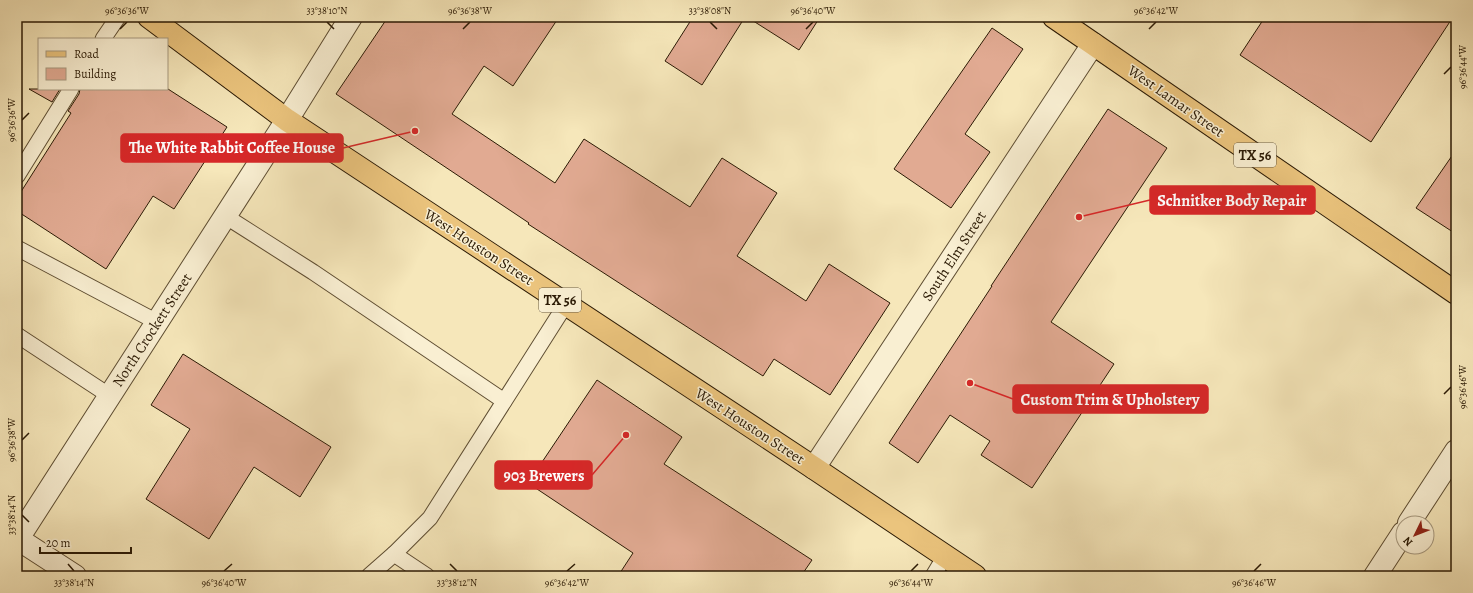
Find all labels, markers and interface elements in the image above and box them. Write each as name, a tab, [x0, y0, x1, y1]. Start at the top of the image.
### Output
text: 96°36'36"W	[105, 4, 150, 17]
text: 33°38'10"N	[306, 4, 348, 17]
text: 96°36'38"W	[448, 4, 493, 17]
text: 33°38'08"N	[689, 4, 731, 17]
text: 96°36'40"W	[791, 4, 836, 17]
text: 96°36'42"W	[1134, 4, 1179, 17]
legend	[38, 38, 168, 90]
text: 96°36'44"W	[1456, 44, 1469, 89]
text: Road	[74, 46, 100, 62]
street label: West Lamar Street	[1123, 60, 1228, 142]
text: Building	[74, 66, 116, 82]
text: 96°36'36"W	[5, 97, 18, 142]
callout: The White Rabbit Coffee House	[121, 134, 343, 162]
text: The White Rabbit Coffee House	[129, 137, 335, 159]
road number: TX 56	[1234, 143, 1276, 167]
callout: Schnitker Body Repair	[1150, 186, 1315, 214]
text: Schnitker Body Repair	[1157, 190, 1307, 212]
street label: West Houston Street	[420, 204, 538, 290]
street label: South Elm Street	[917, 207, 991, 305]
street label: North Crockett Street	[108, 269, 196, 391]
road number: TX 56	[539, 288, 581, 312]
text: 96°36'46"W	[1456, 364, 1469, 409]
street label: West Houston Street	[691, 383, 809, 469]
callout: Custom Trim & Upholstery	[1013, 385, 1208, 413]
text: Custom Trim & Upholstery	[1021, 389, 1200, 411]
text: 96°36'38"W	[5, 417, 18, 462]
callout: 903 Brewers	[495, 461, 592, 489]
text: 903 Brewers	[504, 465, 584, 487]
text: 33°38'14"N	[5, 495, 18, 535]
north arrow	[1395, 515, 1435, 555]
scale bar	[40, 529, 131, 555]
text: N	[1400, 533, 1416, 550]
text: 20 m	[46, 535, 70, 551]
text: 33°38'14"N	[54, 576, 94, 589]
text: 96°36'40"W	[202, 576, 247, 589]
text: 33°38'12"N	[437, 576, 477, 589]
text: 96°36'42"W	[545, 576, 590, 589]
text: 96°36'44"W	[889, 576, 934, 589]
text: 96°36'46"W	[1232, 576, 1277, 589]

